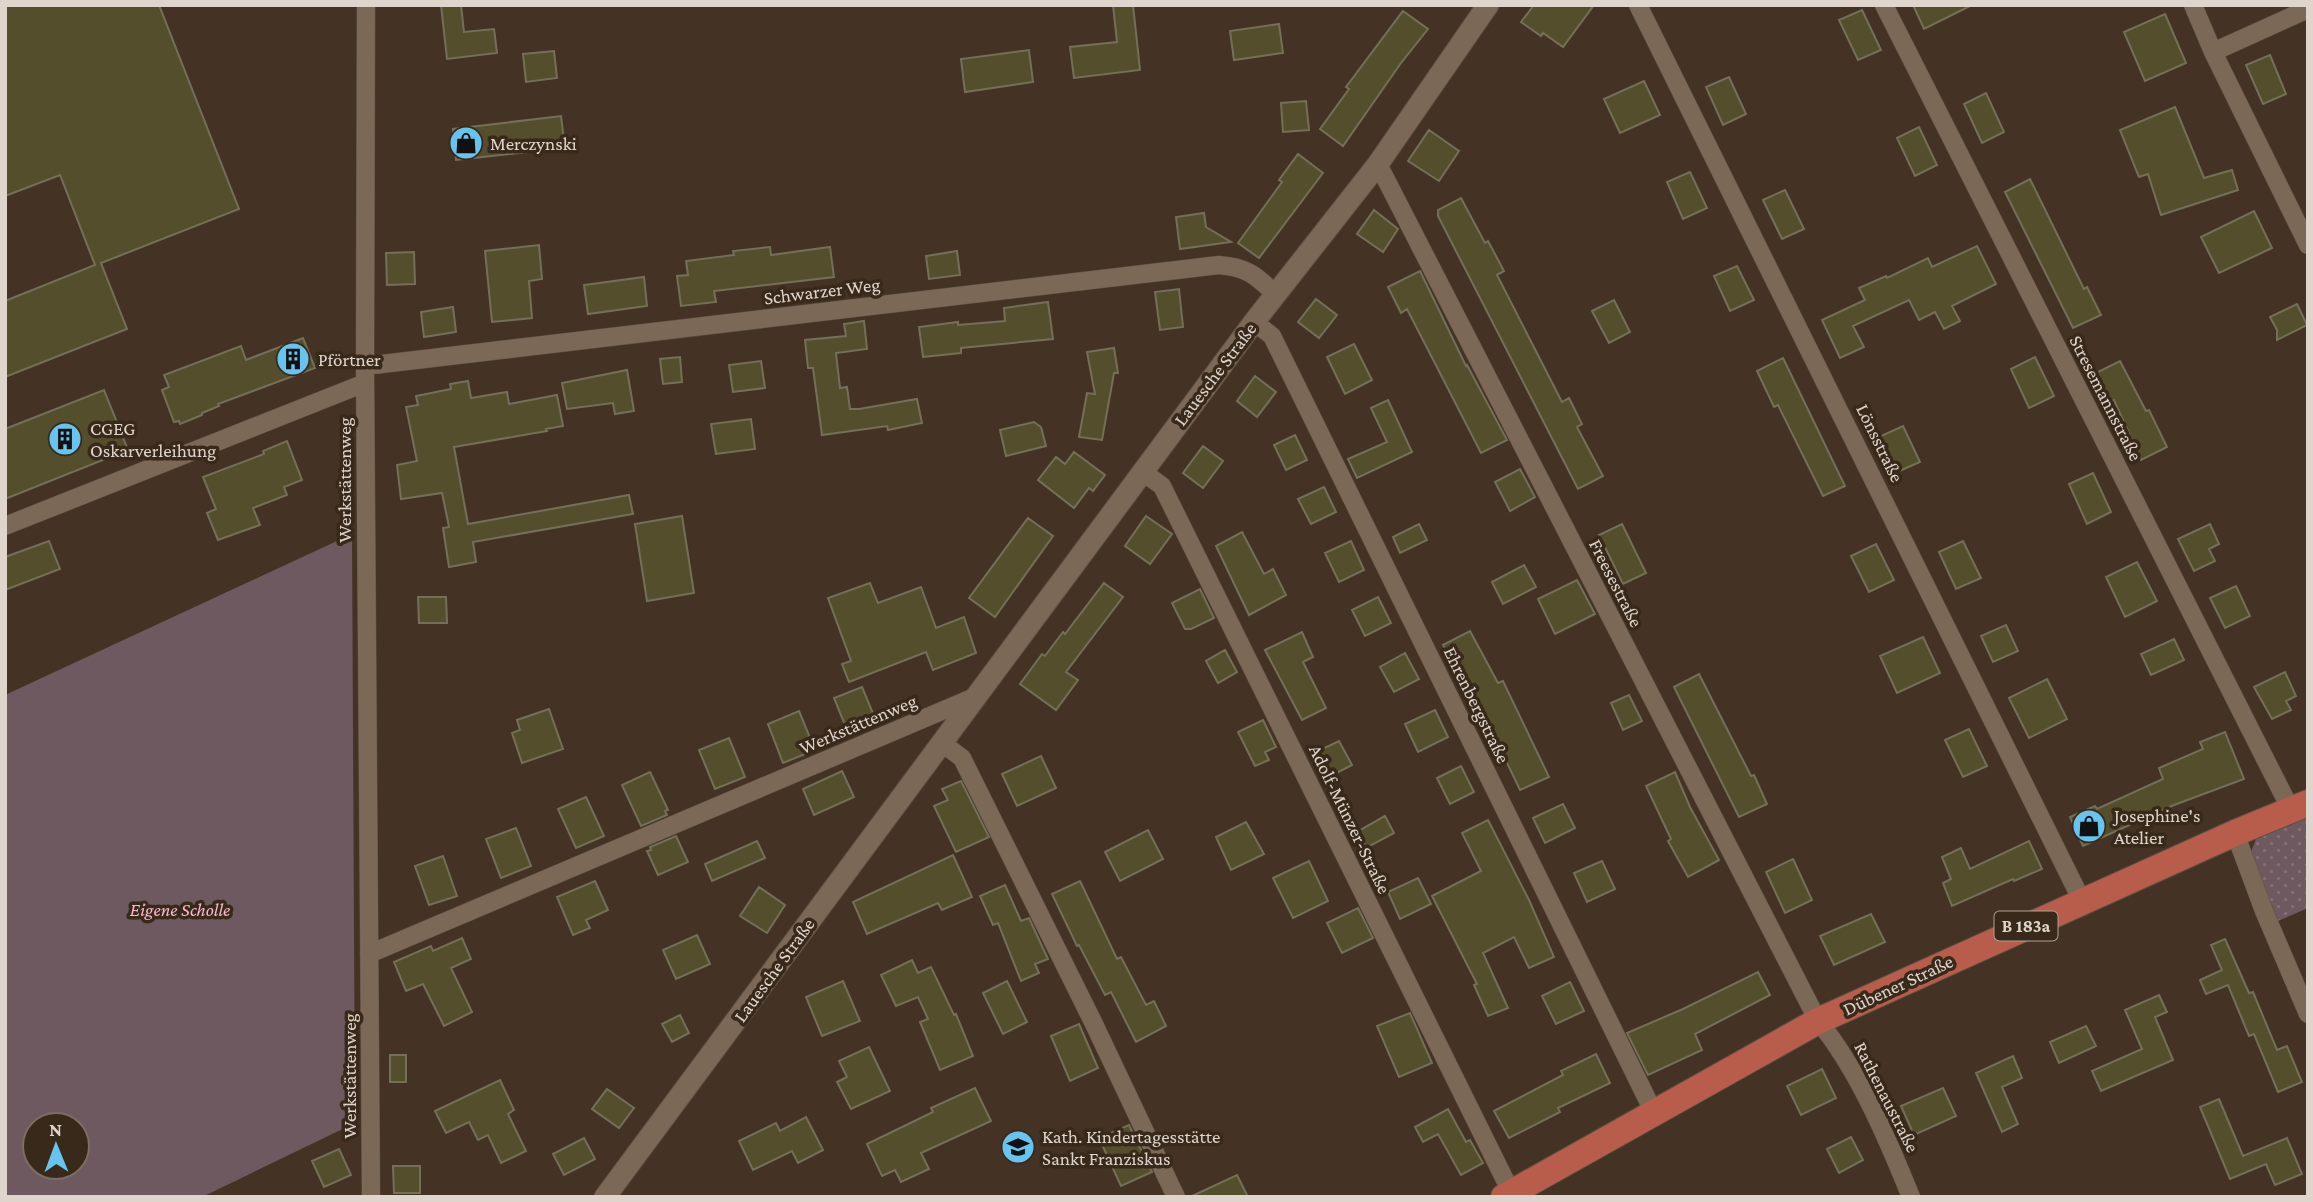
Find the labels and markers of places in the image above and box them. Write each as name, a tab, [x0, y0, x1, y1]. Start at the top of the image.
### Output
shop icon: Merczynski	[447, 124, 485, 162]
place label: Merczynski	[490, 133, 577, 154]
building icon: Pförtner	[274, 340, 312, 378]
place label: Pförtner	[318, 349, 381, 370]
place label: CGEG Oskarverleihung	[90, 418, 216, 461]
building icon: CGEG Oskarverleihung	[46, 420, 84, 458]
place label: Josephine's Atelier	[2112, 805, 2200, 848]
shop icon: Josephine's Atelier	[2070, 807, 2108, 845]
place label: Kath. Kindertagesstätte Sankt Franziskus	[1042, 1126, 1220, 1169]
school or university icon: Kath. Kindertagesstätte Sankt Franziskus	[999, 1128, 1037, 1166]

